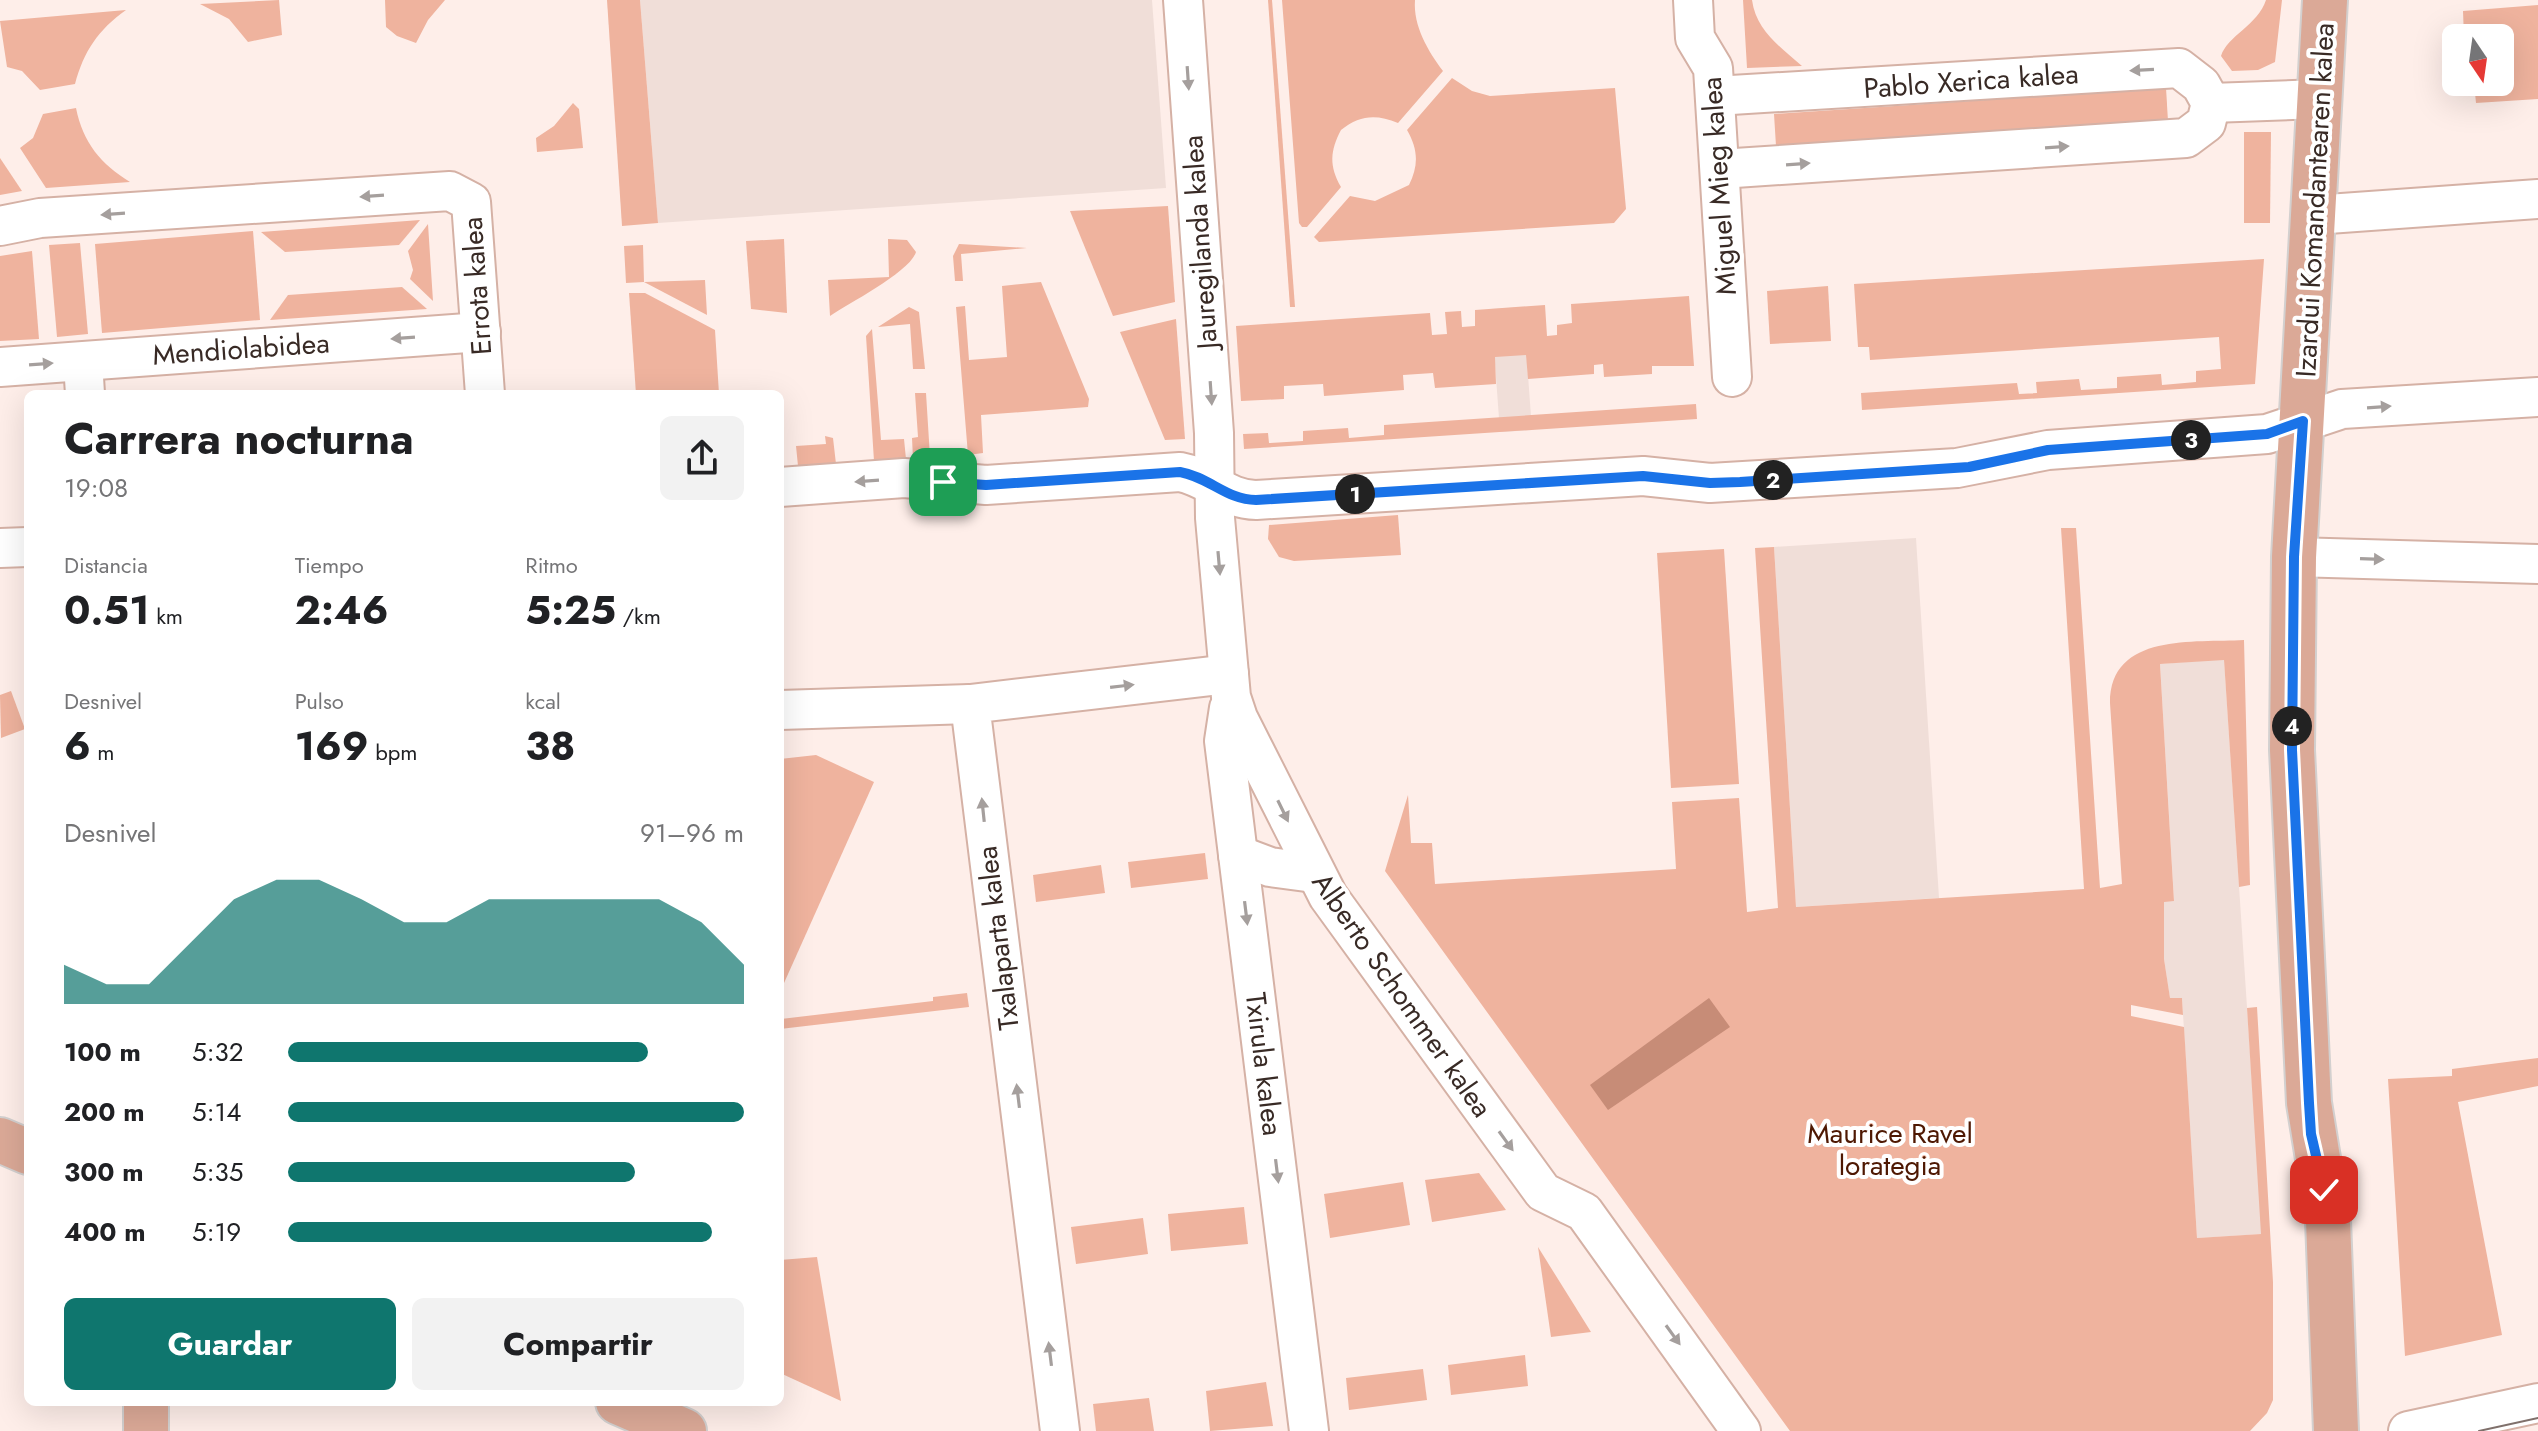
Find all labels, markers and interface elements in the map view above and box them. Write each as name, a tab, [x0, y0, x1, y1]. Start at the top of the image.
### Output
street label: Izardui Komandantearen kalea	[2285, 22, 2345, 378]
north arrow	[2442, 24, 2514, 96]
map controls	[2442, 24, 2514, 96]
street label: Pablo Xerica kalea	[1862, 53, 2080, 109]
one-way arrow	[2129, 64, 2154, 77]
one-way arrow	[1182, 66, 1195, 91]
street label: Miguel Mieg kalea	[1691, 75, 1747, 297]
street label: Jauregilanda kalea	[1172, 134, 1228, 354]
one-way arrow	[2045, 140, 2070, 153]
one-way arrow	[1786, 157, 1811, 170]
one-way arrow	[359, 190, 384, 203]
one-way arrow	[100, 208, 125, 221]
street label: Errota kalea	[452, 216, 502, 356]
street label: Mendiolabidea	[151, 322, 331, 376]
one-way arrow	[390, 332, 415, 345]
one-way arrow	[29, 357, 54, 370]
one-way arrow	[1205, 381, 1218, 406]
one-way arrow	[2367, 400, 2392, 413]
text: Carrera nocturna	[64, 407, 414, 471]
button: share	[660, 416, 744, 500]
pin: 3	[2171, 420, 2211, 460]
text: 3	[2184, 424, 2198, 456]
pin	[909, 448, 977, 516]
icon: arrive	[921, 460, 965, 504]
pin: 2	[1753, 460, 1793, 500]
text: 2	[1766, 464, 1780, 496]
text: 19:08	[64, 469, 128, 507]
one-way arrow	[854, 474, 879, 487]
pin: 1	[1335, 474, 1375, 514]
text: 1	[1349, 478, 1361, 510]
text: Distancia	[64, 549, 148, 581]
text: Tiempo	[295, 549, 364, 581]
text: Ritmo	[525, 549, 578, 581]
one-way arrow	[1213, 551, 1226, 576]
one-way arrow	[2360, 552, 2385, 565]
text: 0.51	[64, 581, 150, 639]
text: 2:46	[295, 581, 388, 639]
text: 5:25	[525, 581, 616, 639]
text: km	[150, 600, 183, 632]
text: /km	[616, 600, 661, 632]
one-way arrow	[1110, 679, 1135, 692]
text: Desnivel	[64, 685, 142, 717]
text: Pulso	[295, 685, 344, 717]
text: kcal	[525, 685, 561, 717]
pin: 4	[2272, 706, 2312, 746]
text: 4	[2284, 710, 2300, 742]
text: 6	[64, 717, 91, 775]
text: 169	[295, 717, 369, 775]
text: 38	[525, 717, 575, 775]
text: m	[91, 736, 115, 768]
text: bpm	[369, 736, 417, 768]
one-way arrow	[976, 797, 989, 822]
one-way arrow	[1276, 799, 1289, 822]
text: Desnivel	[64, 814, 156, 852]
text: 91–96 m	[640, 814, 744, 852]
street label: Txalaparta kalea	[966, 844, 1030, 1032]
street label: Alberto Schommer kalea	[1302, 864, 1502, 1126]
one-way arrow	[1239, 901, 1252, 926]
street label: Txirula kalea	[1235, 990, 1293, 1138]
text: 100 m	[64, 1033, 141, 1071]
text: 5:32	[192, 1033, 243, 1071]
one-way arrow	[1011, 1083, 1024, 1108]
text: 200 m	[64, 1093, 145, 1131]
text: 5:14	[192, 1093, 241, 1131]
park label: Maurice Ravel lorategia	[1807, 1113, 1973, 1186]
one-way arrow	[1498, 1131, 1514, 1152]
text: 300 m	[64, 1153, 144, 1191]
text: 5:35	[192, 1153, 243, 1191]
pin	[2290, 1156, 2358, 1224]
one-way arrow	[1271, 1159, 1284, 1184]
icon: check	[2302, 1168, 2346, 1212]
text: 400 m	[64, 1213, 146, 1251]
text: 5:19	[192, 1213, 241, 1251]
button: Guardar	[64, 1298, 396, 1390]
button: Compartir	[412, 1298, 744, 1390]
one-way arrow	[1664, 1325, 1680, 1346]
one-way arrow	[1044, 1341, 1057, 1366]

